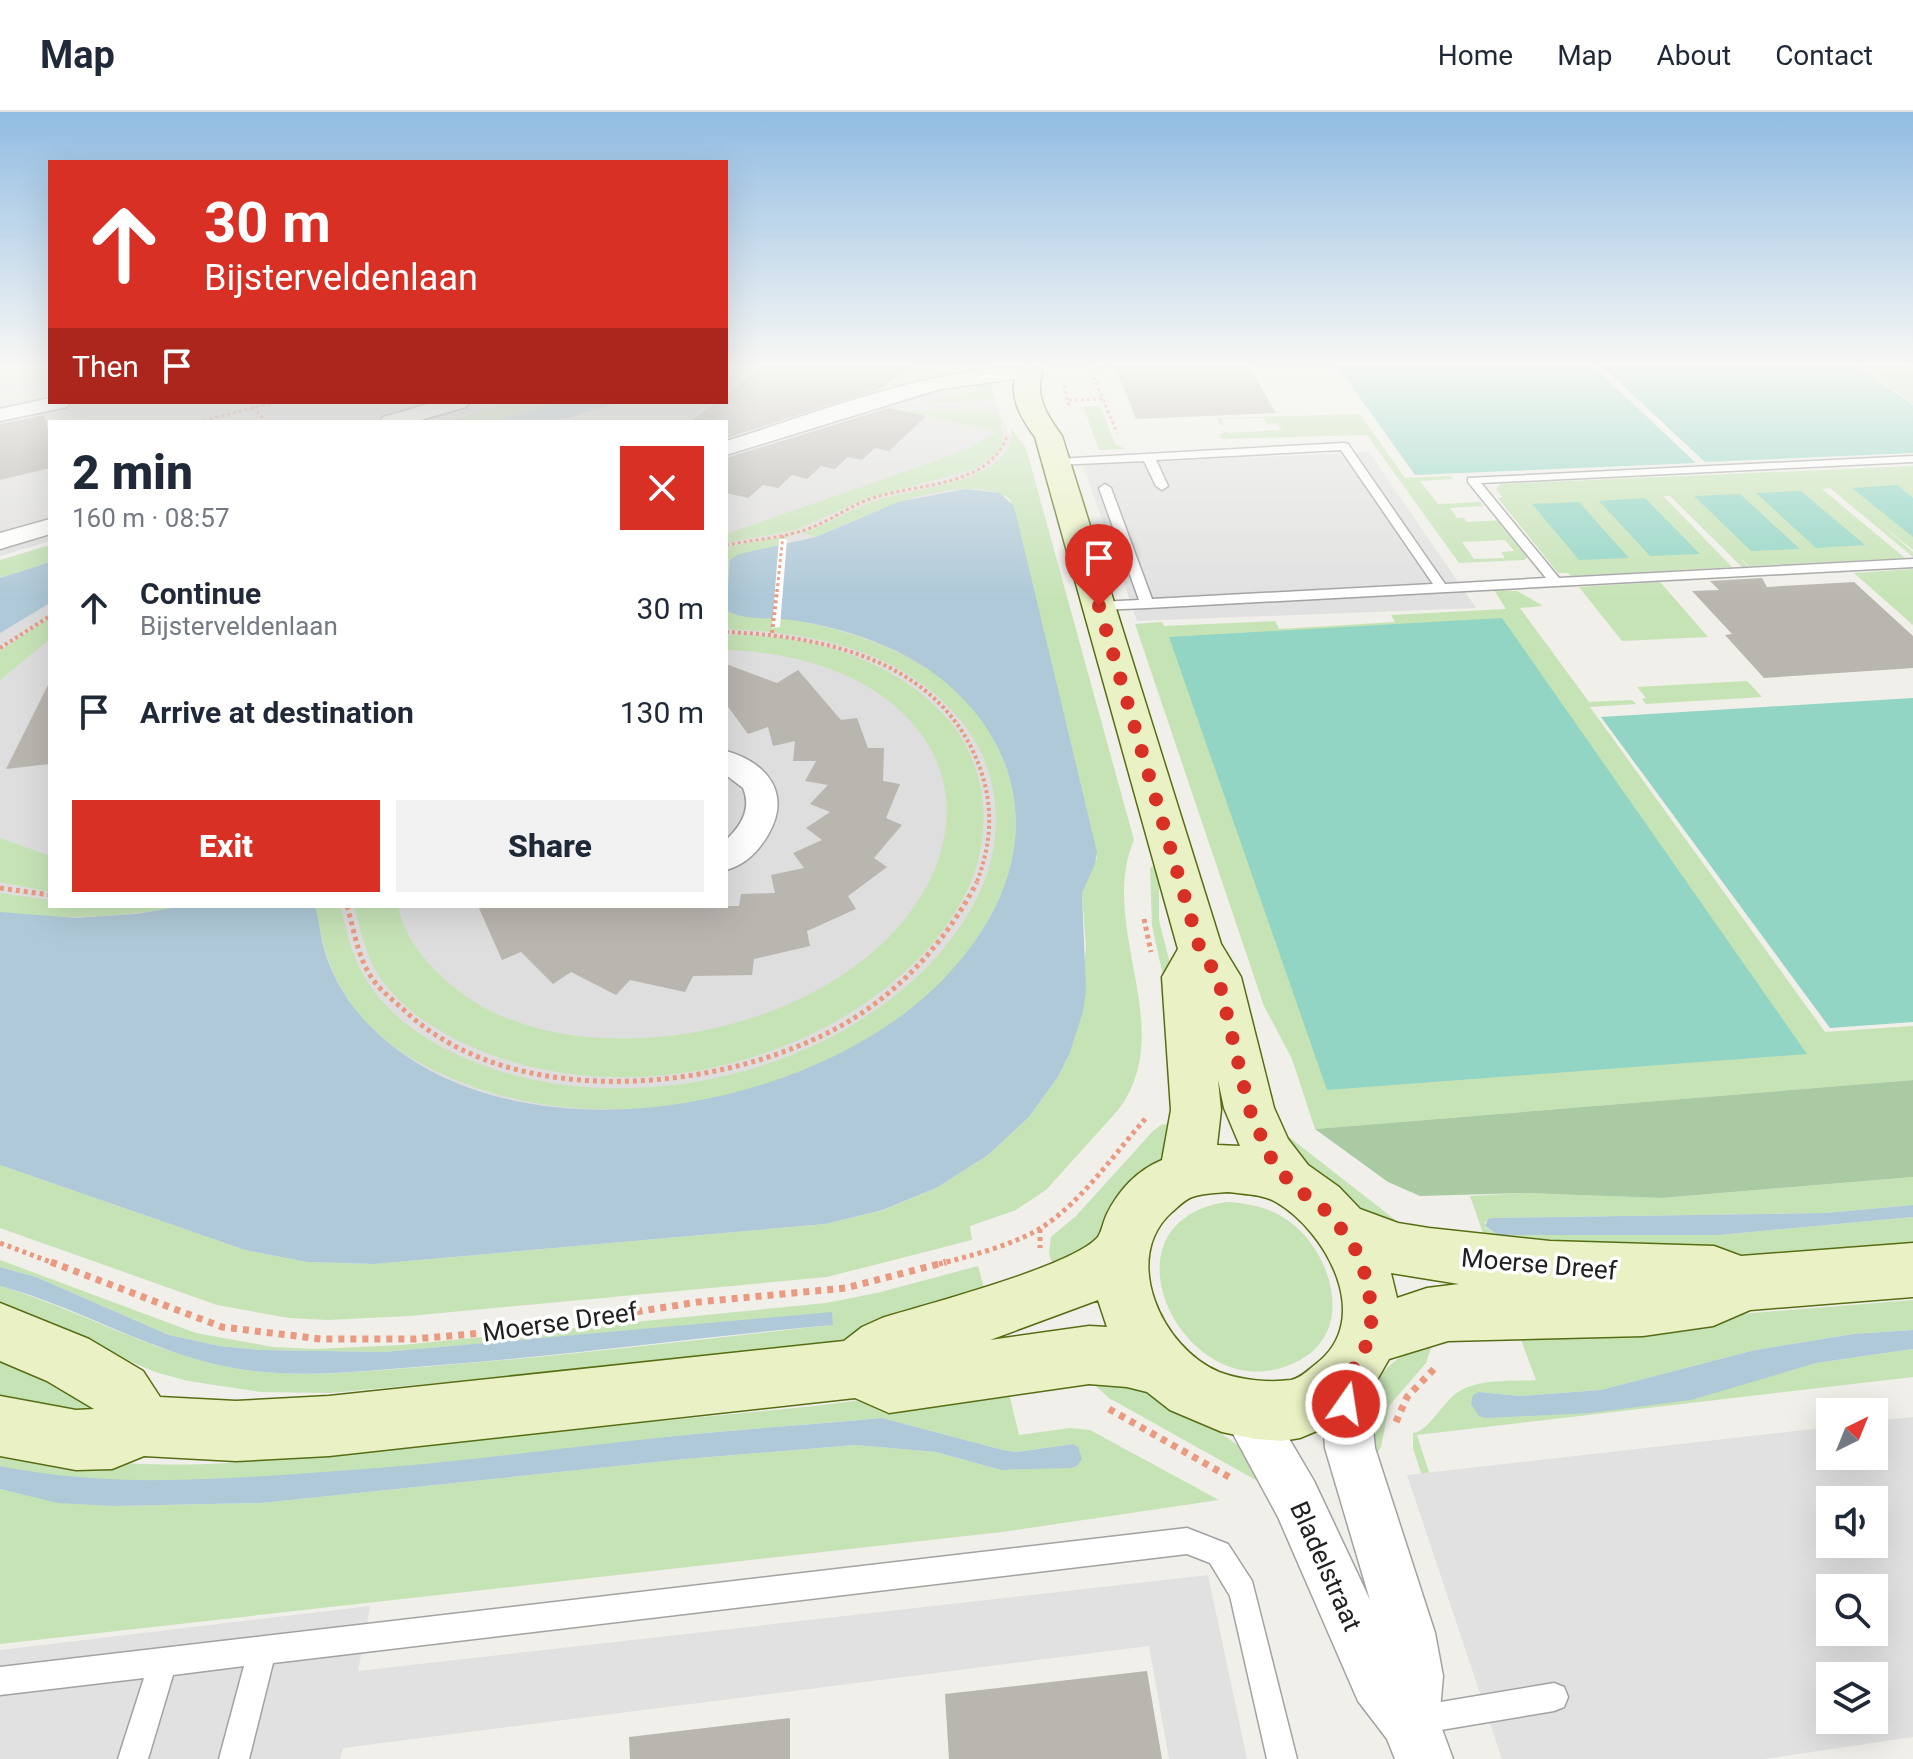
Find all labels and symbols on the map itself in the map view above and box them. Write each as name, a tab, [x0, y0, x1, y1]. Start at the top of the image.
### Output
pin	[1065, 524, 1133, 606]
street label: Moerse Dreef	[1460, 1242, 1619, 1286]
street label: Moerse Dreef	[481, 1296, 640, 1348]
position arrow	[1304, 1362, 1388, 1446]
north arrow	[1816, 1398, 1888, 1470]
street label: Bladelstraat	[1284, 1497, 1368, 1635]

